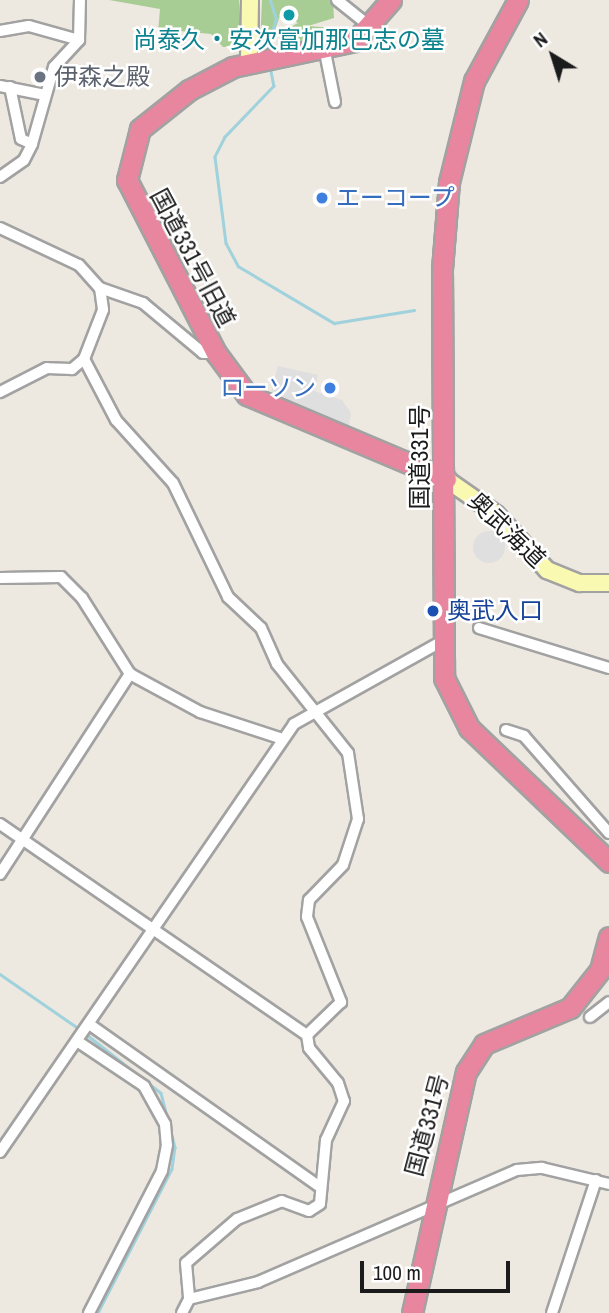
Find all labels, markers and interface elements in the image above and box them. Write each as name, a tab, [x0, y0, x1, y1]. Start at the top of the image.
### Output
marker: 尚泰久・安次富加那巴志の墓	[281, 7, 297, 23]
north arrow	[518, 21, 588, 91]
place label: 尚泰久・安次富加那巴志の墓	[133, 26, 445, 54]
text: N	[528, 26, 553, 53]
place label: 伊森之殿	[54, 63, 150, 91]
marker: 伊森之殿	[32, 69, 48, 85]
street label: 国道331号旧道	[144, 184, 242, 332]
place label: エーコープ	[336, 184, 456, 212]
marker: エーコープ	[314, 190, 330, 206]
place label: ローソン	[220, 374, 316, 402]
marker: ローソン	[322, 380, 338, 396]
street label: 国道331号	[406, 405, 434, 509]
street label: 奥武海道	[462, 486, 552, 574]
place label: 奥武入口	[447, 597, 543, 625]
marker: 奥武入口	[425, 603, 441, 619]
street label: 国道331号	[400, 1071, 454, 1179]
scale bar	[364, 1246, 514, 1290]
text: 100 m	[373, 1258, 421, 1287]

